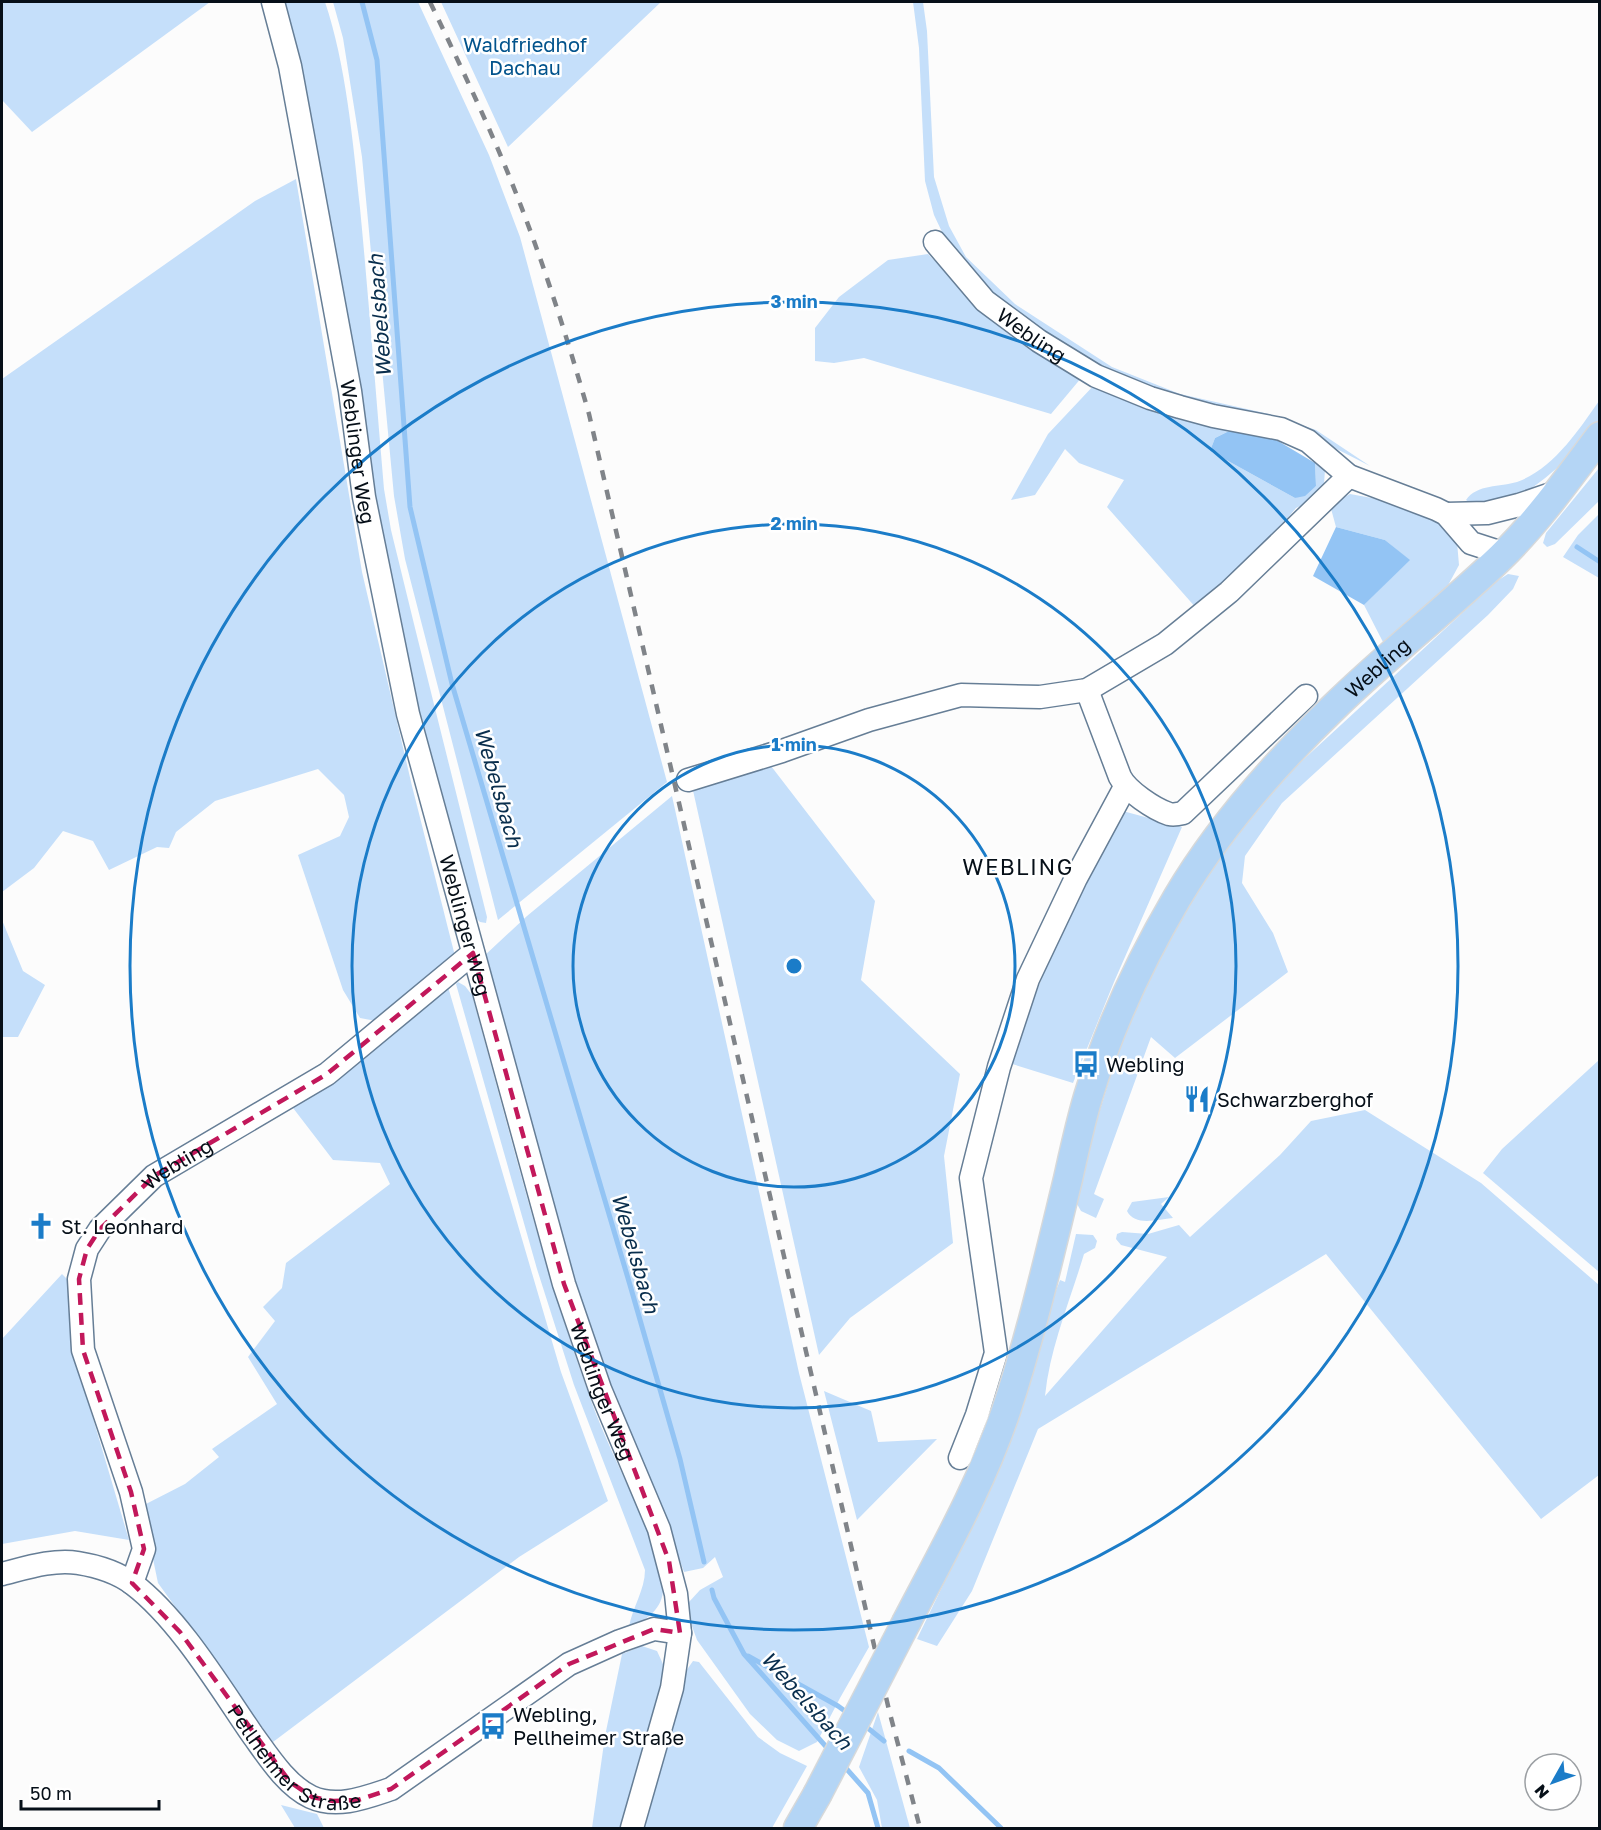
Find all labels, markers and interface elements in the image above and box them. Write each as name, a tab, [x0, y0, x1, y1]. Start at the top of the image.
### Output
park label: Waldfriedhof Dachau	[463, 32, 587, 79]
water label: Webelsbach	[362, 252, 396, 379]
text: 3 min	[770, 290, 818, 312]
street label: Webling	[993, 302, 1071, 367]
street label: Weblinger Weg	[336, 378, 381, 526]
text: 2 min	[770, 512, 818, 534]
street label: Webling	[1340, 632, 1414, 703]
water label: Webelsbach	[469, 724, 529, 851]
text: 1 min	[771, 733, 817, 755]
street label: Weblinger Weg	[435, 852, 497, 999]
district label: WEBLING	[962, 853, 1074, 880]
centre of rings	[784, 956, 804, 976]
bus stop icon: Webling	[1071, 1049, 1101, 1079]
place label: Webling	[1106, 1052, 1185, 1076]
restaurant icon: Schwarzberghof	[1182, 1084, 1212, 1114]
place label: Schwarzberghof	[1217, 1087, 1373, 1111]
street label: Webling	[136, 1133, 216, 1194]
water label: Webelsbach	[606, 1190, 666, 1317]
church icon: St. Leonhard	[26, 1211, 56, 1241]
place label: St. Leonhard	[61, 1214, 184, 1238]
street label: Weblinger Weg	[566, 1319, 640, 1463]
water label: Webelsbach	[756, 1645, 859, 1755]
street label: Pellheimer Straße	[223, 1699, 363, 1814]
place label: Webling, Pellheimer Straße	[513, 1702, 684, 1749]
bus stop icon: Webling, Pellheimer Straße	[478, 1711, 508, 1741]
north arrow	[1523, 1752, 1583, 1812]
scale bar	[21, 1773, 159, 1811]
text: N	[1530, 1781, 1553, 1803]
text: 50 m	[30, 1782, 72, 1804]

